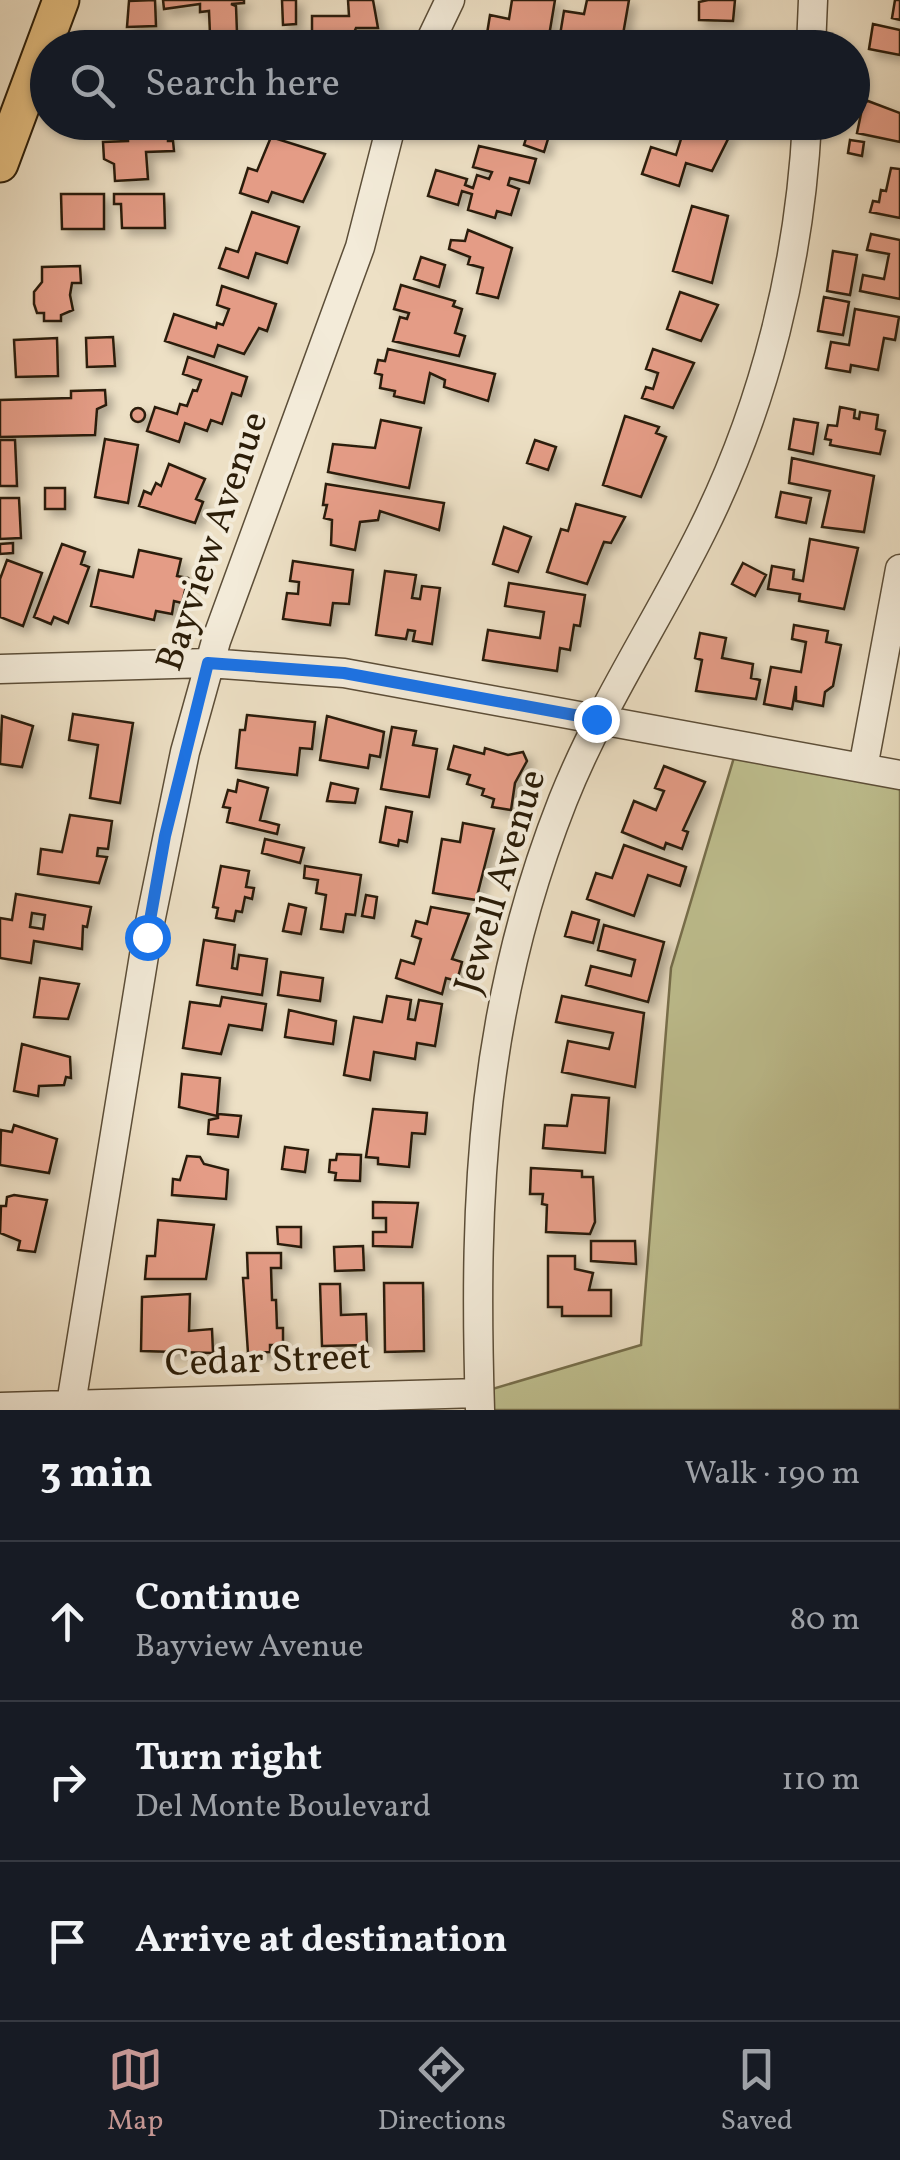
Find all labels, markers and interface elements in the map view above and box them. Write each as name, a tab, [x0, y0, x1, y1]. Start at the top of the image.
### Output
search box	[30, 30, 870, 140]
icon: search	[65, 58, 120, 113]
text: Search here	[145, 59, 340, 112]
street label: Bayview Avenue	[145, 405, 283, 679]
route end	[574, 697, 620, 743]
street label: Jewell Avenue	[443, 763, 561, 1001]
route start	[125, 915, 171, 961]
street label: Cedar Street	[164, 1332, 372, 1392]
text: 3 min	[40, 1446, 153, 1505]
text: Walk · 190 m	[685, 1453, 860, 1497]
text: Continue	[135, 1573, 300, 1626]
icon: ahead	[40, 1594, 95, 1649]
text: 80 m	[790, 1599, 860, 1643]
text: Bayview Avenue	[135, 1626, 363, 1670]
text: Turn right	[135, 1733, 322, 1786]
icon: right	[40, 1754, 95, 1809]
text: 110 m	[781, 1759, 860, 1803]
text: Del Monte Boulevard	[135, 1786, 431, 1830]
icon: arrive	[40, 1914, 95, 1969]
text: Arrive at destination	[135, 1915, 508, 1968]
tab: Map	[107, 2042, 163, 2141]
tab: Directions	[378, 2042, 506, 2141]
tab: Saved	[721, 2042, 793, 2141]

